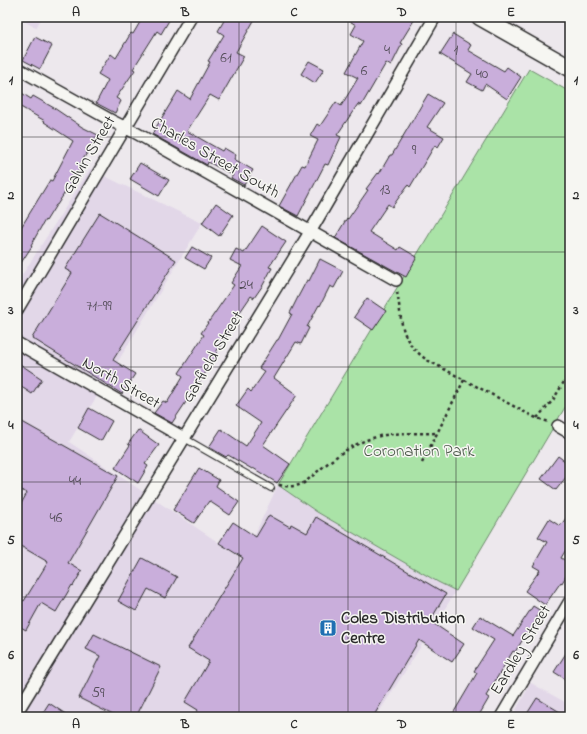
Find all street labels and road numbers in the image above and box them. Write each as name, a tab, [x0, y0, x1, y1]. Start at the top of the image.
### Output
street label: Galvin Street	[56, 111, 122, 199]
street label: Charles Street South	[146, 111, 284, 205]
street label: Garfield Street	[176, 306, 250, 408]
street label: North Street	[77, 351, 165, 416]
street label: Eardley Street	[484, 600, 559, 700]

